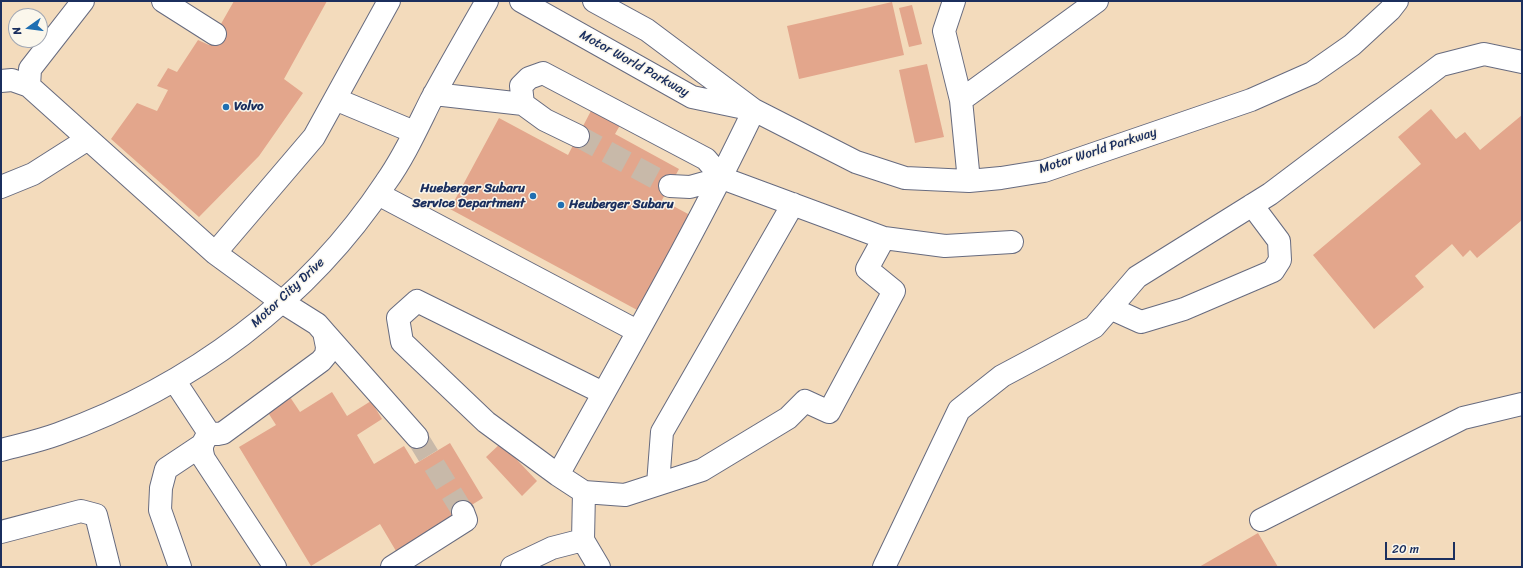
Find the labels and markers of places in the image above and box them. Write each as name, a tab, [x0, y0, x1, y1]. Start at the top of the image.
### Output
place label: Volvo	[234, 99, 264, 115]
marker: Volvo	[221, 102, 231, 112]
place label: Hueberger Subaru Service Department	[412, 181, 525, 212]
marker: Hueberger Subaru Service Department	[528, 191, 538, 201]
place label: Heuberger Subaru	[569, 197, 674, 213]
marker: Heuberger Subaru	[556, 200, 566, 210]

